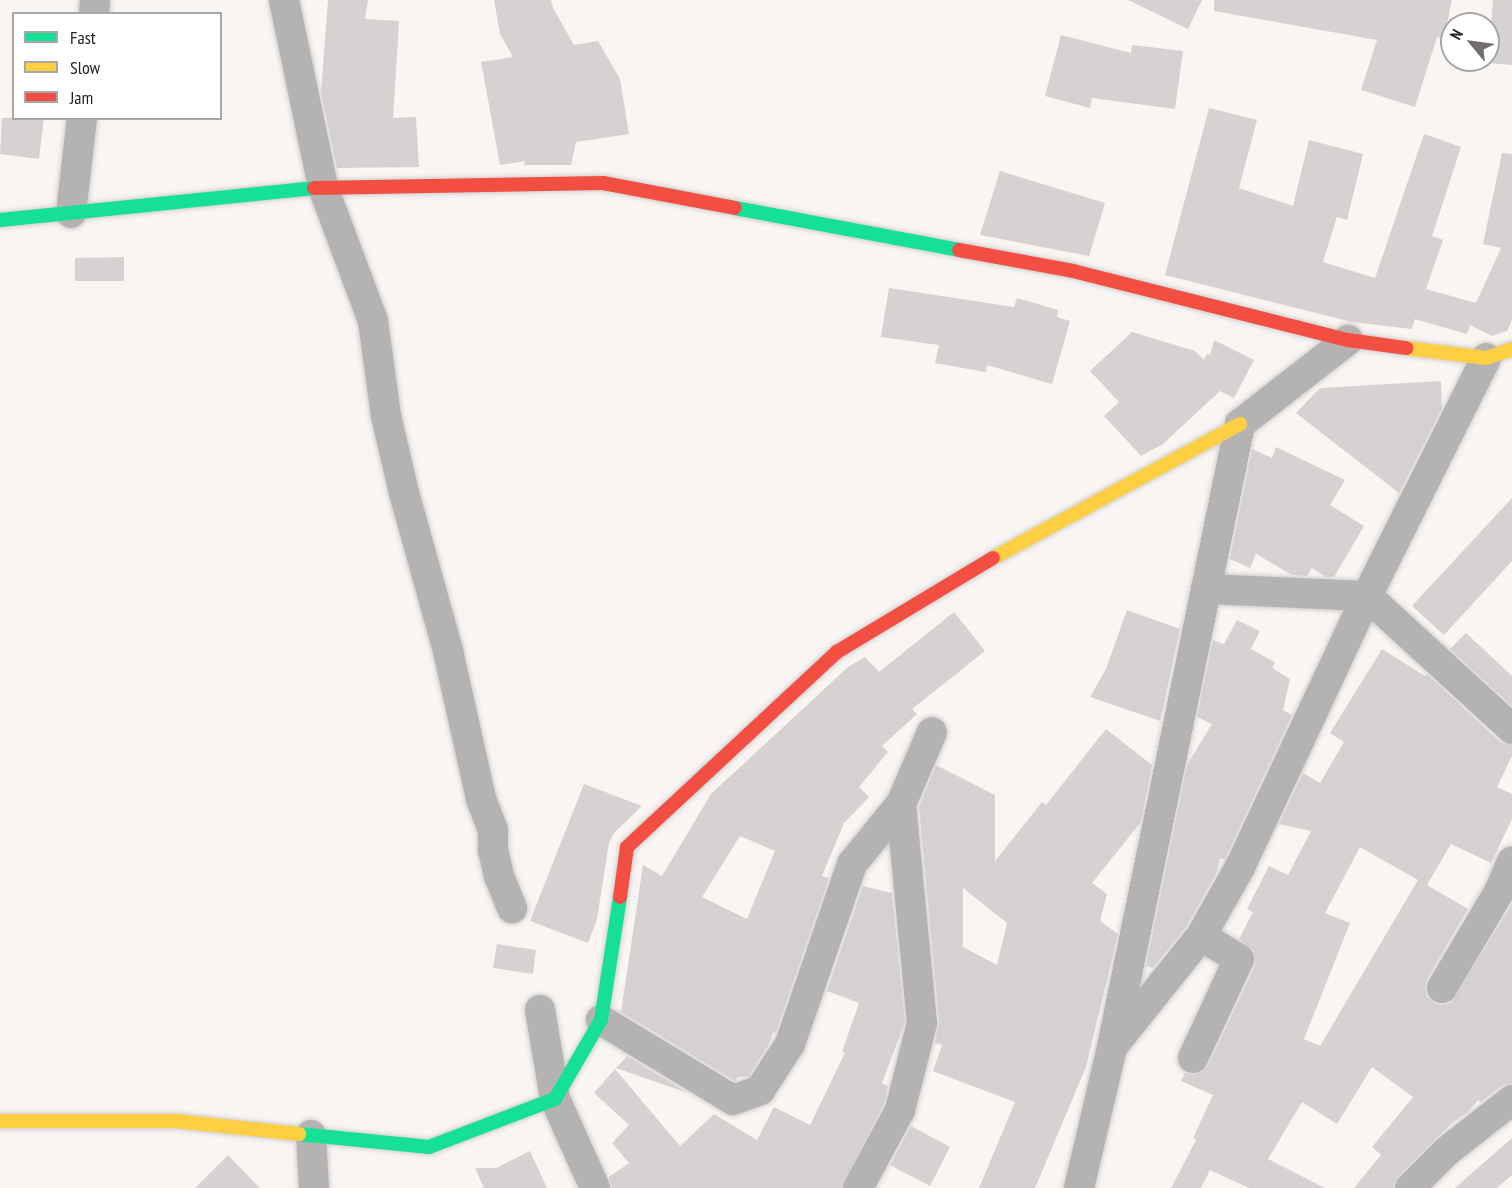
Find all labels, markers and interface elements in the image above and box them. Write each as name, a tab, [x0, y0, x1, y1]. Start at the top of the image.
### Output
legend	[12, 12, 222, 120]
north arrow	[1440, 12, 1500, 72]
text: Fast	[70, 26, 96, 49]
text: N	[1445, 26, 1467, 43]
text: Slow	[70, 56, 100, 79]
text: Jam	[70, 86, 93, 109]

